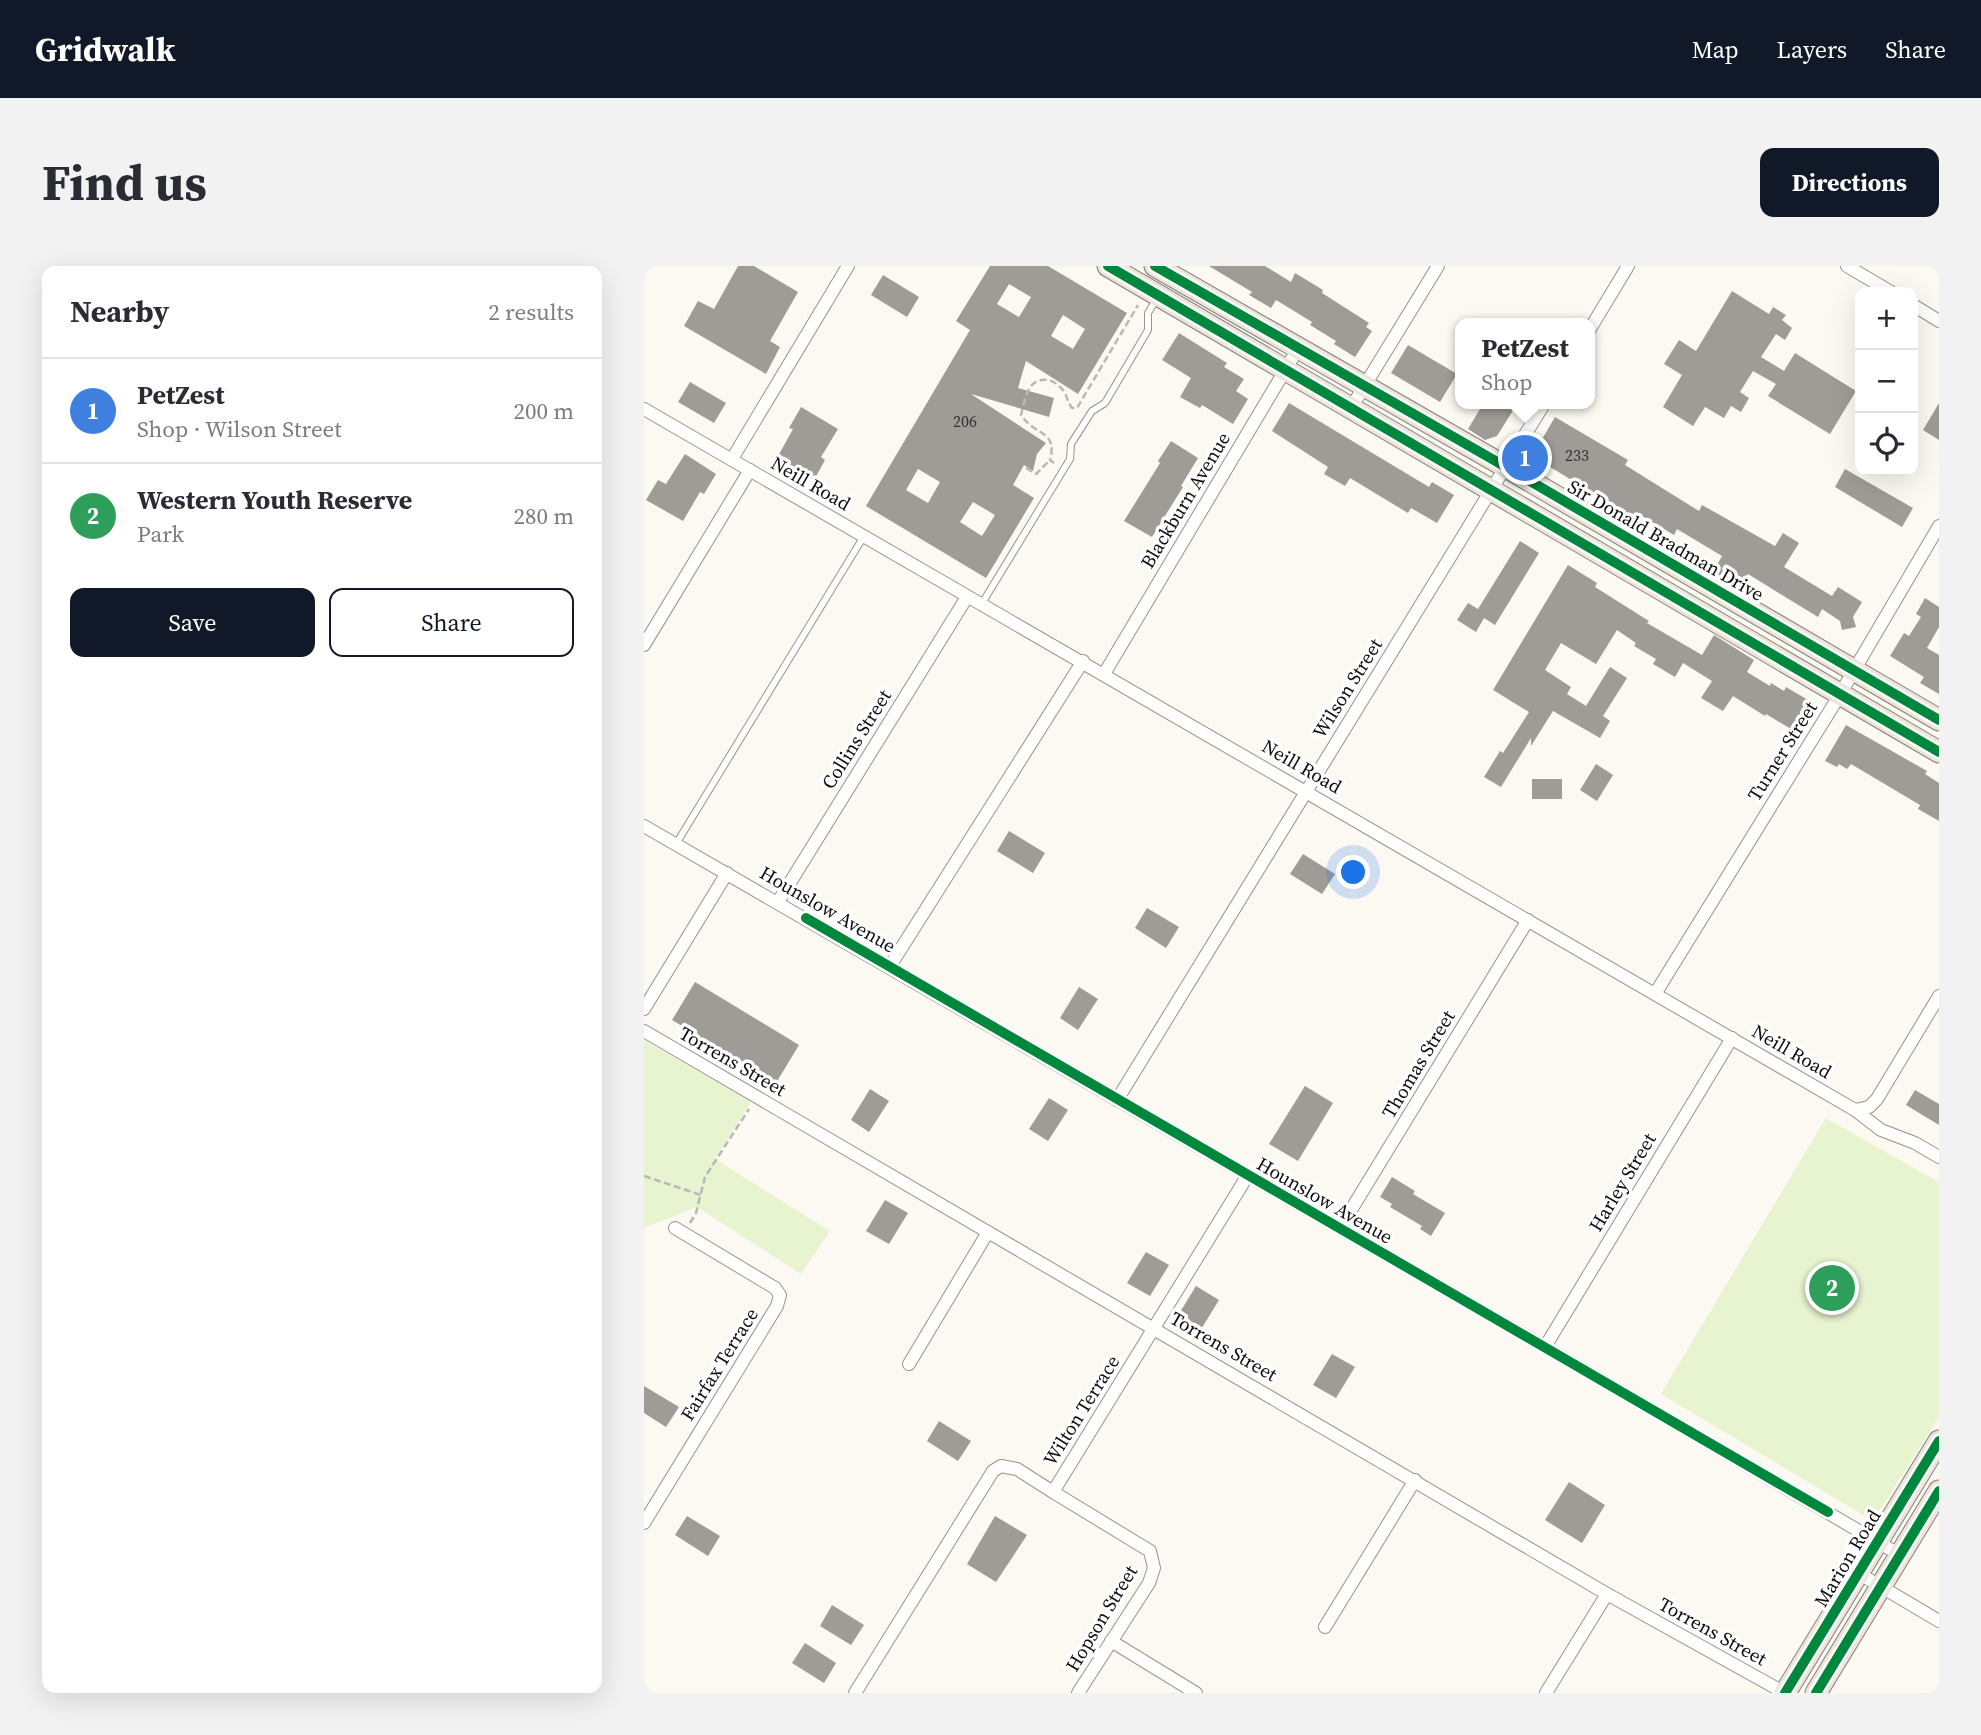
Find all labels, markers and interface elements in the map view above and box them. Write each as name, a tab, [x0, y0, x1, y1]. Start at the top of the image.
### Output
text: Gridwalk	[35, 27, 175, 72]
text: Map	[1692, 33, 1739, 66]
text: Layers	[1777, 33, 1847, 66]
text: Share	[1885, 33, 1946, 66]
button: Directions	[1760, 148, 1939, 217]
text: Find us	[42, 149, 207, 216]
map controls	[1855, 287, 1918, 476]
button: +	[1855, 287, 1918, 350]
text: Nearby	[70, 291, 169, 332]
text: 2 results	[488, 296, 574, 328]
popup	[1455, 318, 1595, 409]
text: PetZest	[1481, 330, 1569, 366]
button: −	[1855, 350, 1918, 413]
text: Shop	[1481, 366, 1532, 398]
text: PetZest	[137, 377, 224, 413]
text: 1	[87, 395, 99, 427]
text: 200 m	[513, 395, 574, 427]
house number: 206	[953, 410, 977, 432]
text: Shop · Wilson Street	[137, 413, 342, 445]
button: locate	[1855, 413, 1918, 476]
street label: Blackburn Avenue	[1134, 427, 1236, 573]
pin: 1	[1502, 432, 1548, 484]
house number: 233	[1565, 444, 1589, 466]
street label: Neill Road	[766, 450, 856, 516]
street label: Sir Donald Bradman Drive	[1563, 473, 1769, 607]
text: Western Youth Reserve	[137, 482, 412, 518]
text: 2	[87, 500, 99, 532]
text: 280 m	[513, 500, 574, 532]
text: Park	[137, 518, 184, 550]
button: Save	[70, 588, 315, 657]
button: Share	[329, 588, 574, 657]
street label: Wilson Street	[1306, 633, 1388, 743]
street label: Collins Street	[815, 684, 897, 794]
street label: Turner Street	[1741, 696, 1823, 806]
street label: Neill Road	[1257, 733, 1347, 799]
your location	[1336, 855, 1370, 889]
street label: Hounslow Avenue	[755, 860, 901, 958]
street label: Thomas Street	[1375, 1004, 1461, 1123]
street label: Neill Road	[1747, 1018, 1837, 1084]
street label: Torrens Street	[675, 1020, 792, 1103]
street label: Harley Street	[1582, 1127, 1662, 1236]
street label: Hounslow Avenue	[1252, 1151, 1398, 1249]
pin: 2	[1809, 1262, 1855, 1314]
street label: Fairfax Terrace	[674, 1303, 764, 1425]
street label: Torrens Street	[1166, 1305, 1283, 1388]
street label: Wilton Terrace	[1037, 1350, 1125, 1470]
street label: Marion Road	[1808, 1504, 1886, 1612]
street label: Hopson Street	[1059, 1559, 1143, 1676]
street label: Torrens Street	[1654, 1591, 1772, 1672]

